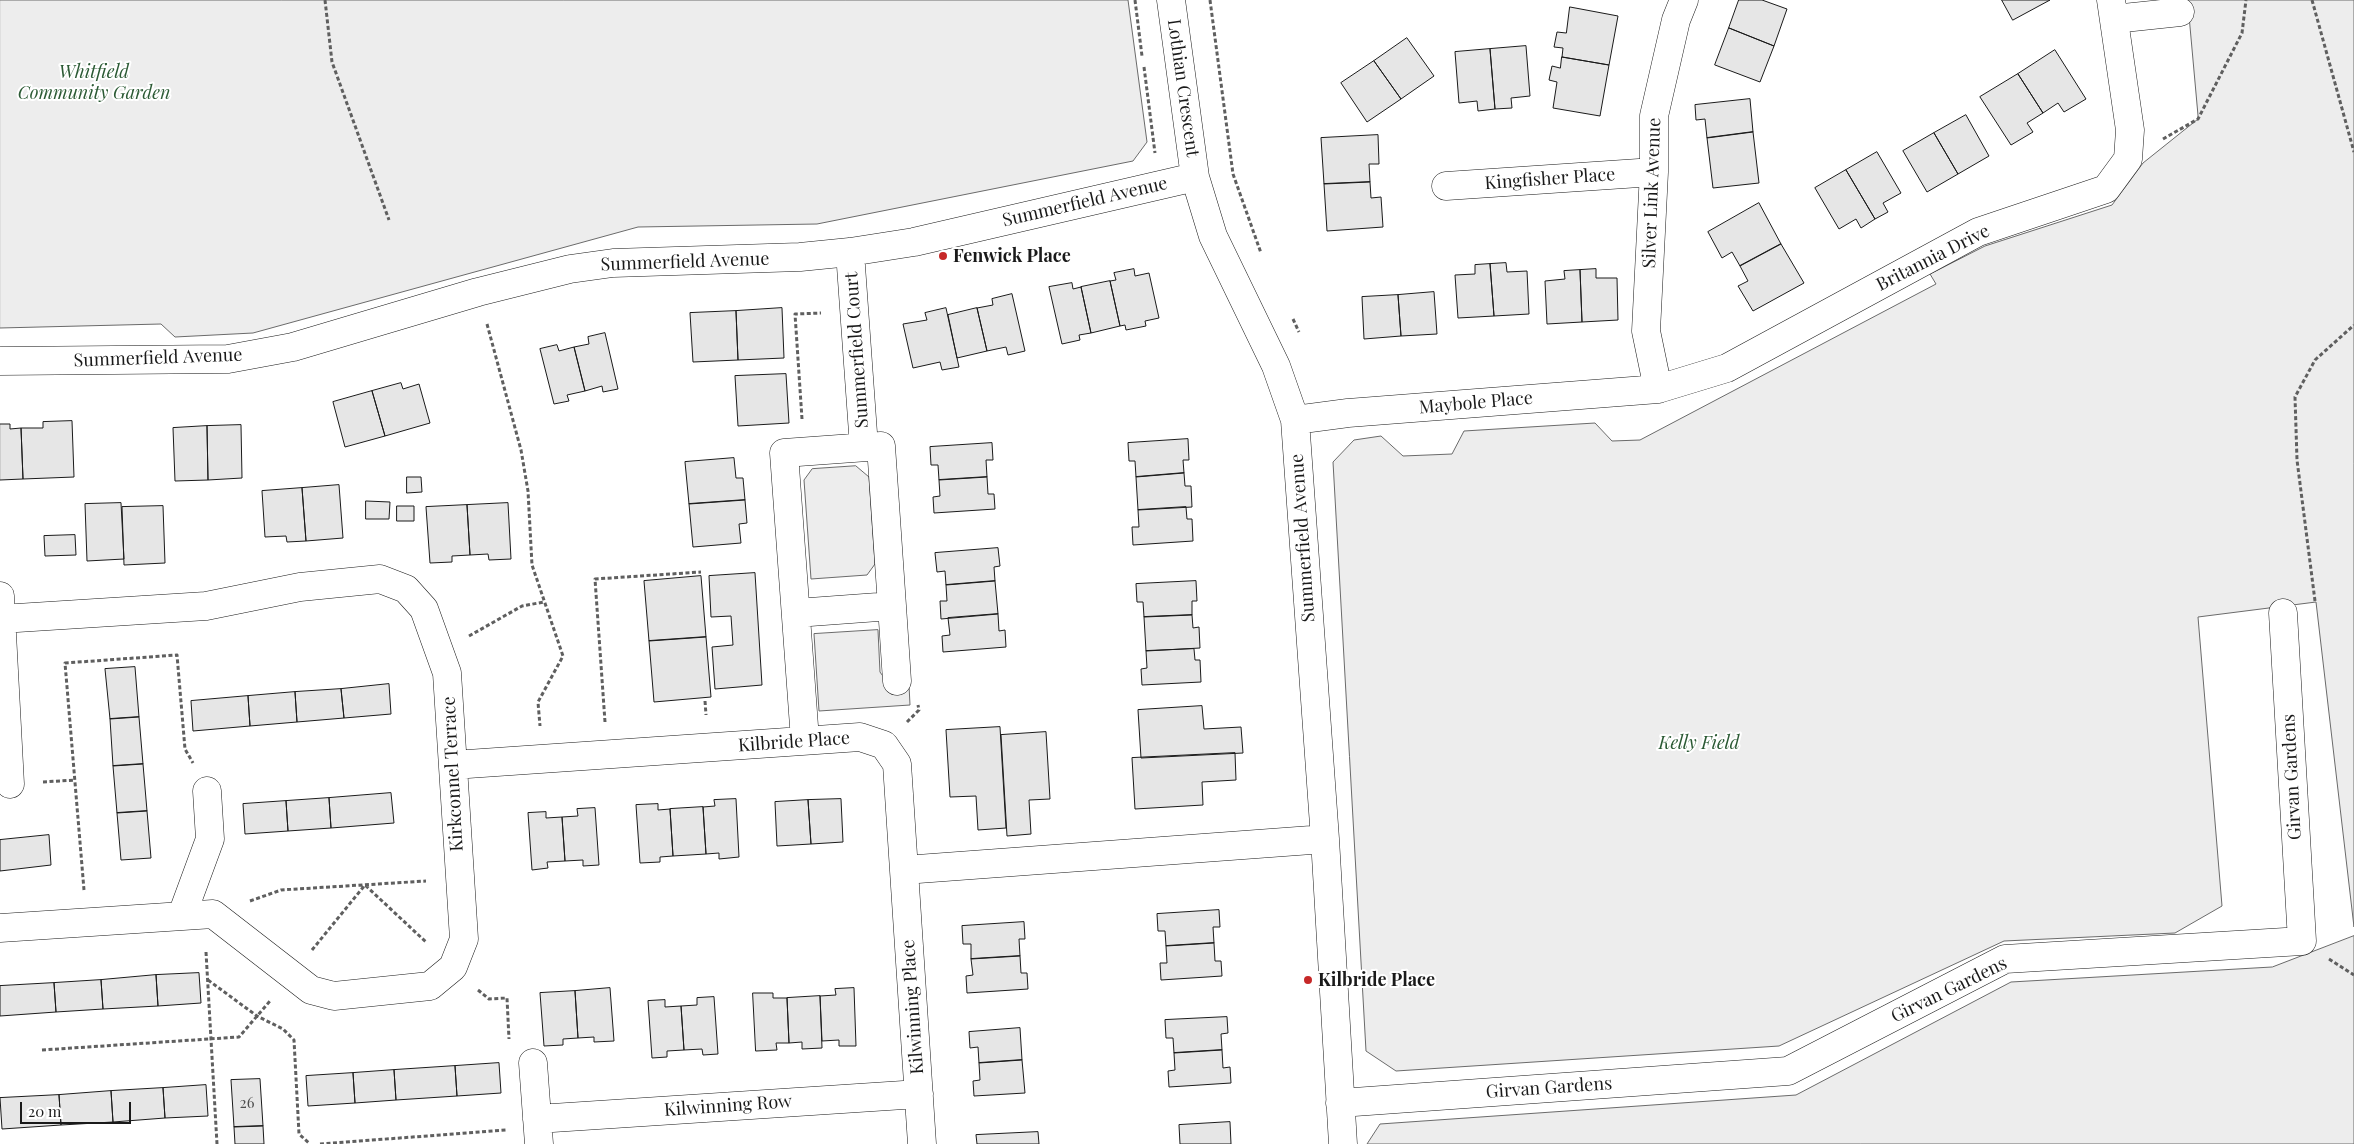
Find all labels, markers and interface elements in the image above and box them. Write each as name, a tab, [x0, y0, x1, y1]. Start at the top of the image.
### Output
street label: Lothian Crescent	[1163, 18, 1203, 158]
park label: Whitfield Community Garden	[18, 61, 170, 104]
street label: Silver Link Avenue	[1639, 117, 1665, 269]
street label: Kingfisher Place	[1484, 164, 1616, 194]
street label: Summerfield Avenue	[1000, 172, 1170, 232]
street label: Britannia Drive	[1873, 220, 1993, 296]
place label: Fenwick Place	[953, 245, 1071, 267]
street label: Summerfield Avenue	[600, 248, 770, 276]
marker: Fenwick Place	[937, 250, 949, 262]
street label: Summerfield Court	[841, 271, 873, 429]
street label: Summerfield Avenue	[73, 344, 243, 372]
street label: Maybole Place	[1418, 387, 1534, 419]
street label: Summerfield Avenue	[1286, 453, 1320, 623]
street label: Kirkconnel Terrace	[438, 696, 468, 852]
street label: Girvan Gardens	[2278, 713, 2306, 841]
street label: Kilbride Place	[737, 727, 851, 757]
park label: Kelly Field	[1659, 732, 1739, 754]
street label: Kilwinning Place	[898, 939, 928, 1075]
street label: Girvan Gardens	[1887, 953, 2011, 1027]
place label: Kilbride Place	[1318, 969, 1435, 991]
marker: Kilbride Place	[1302, 974, 1314, 986]
street label: Girvan Gardens	[1485, 1073, 1613, 1103]
street label: Kilwinning Row	[663, 1091, 793, 1121]
scale bar	[22, 1092, 134, 1124]
house number: 26	[240, 1094, 254, 1112]
text: 20 m	[28, 1101, 61, 1121]

